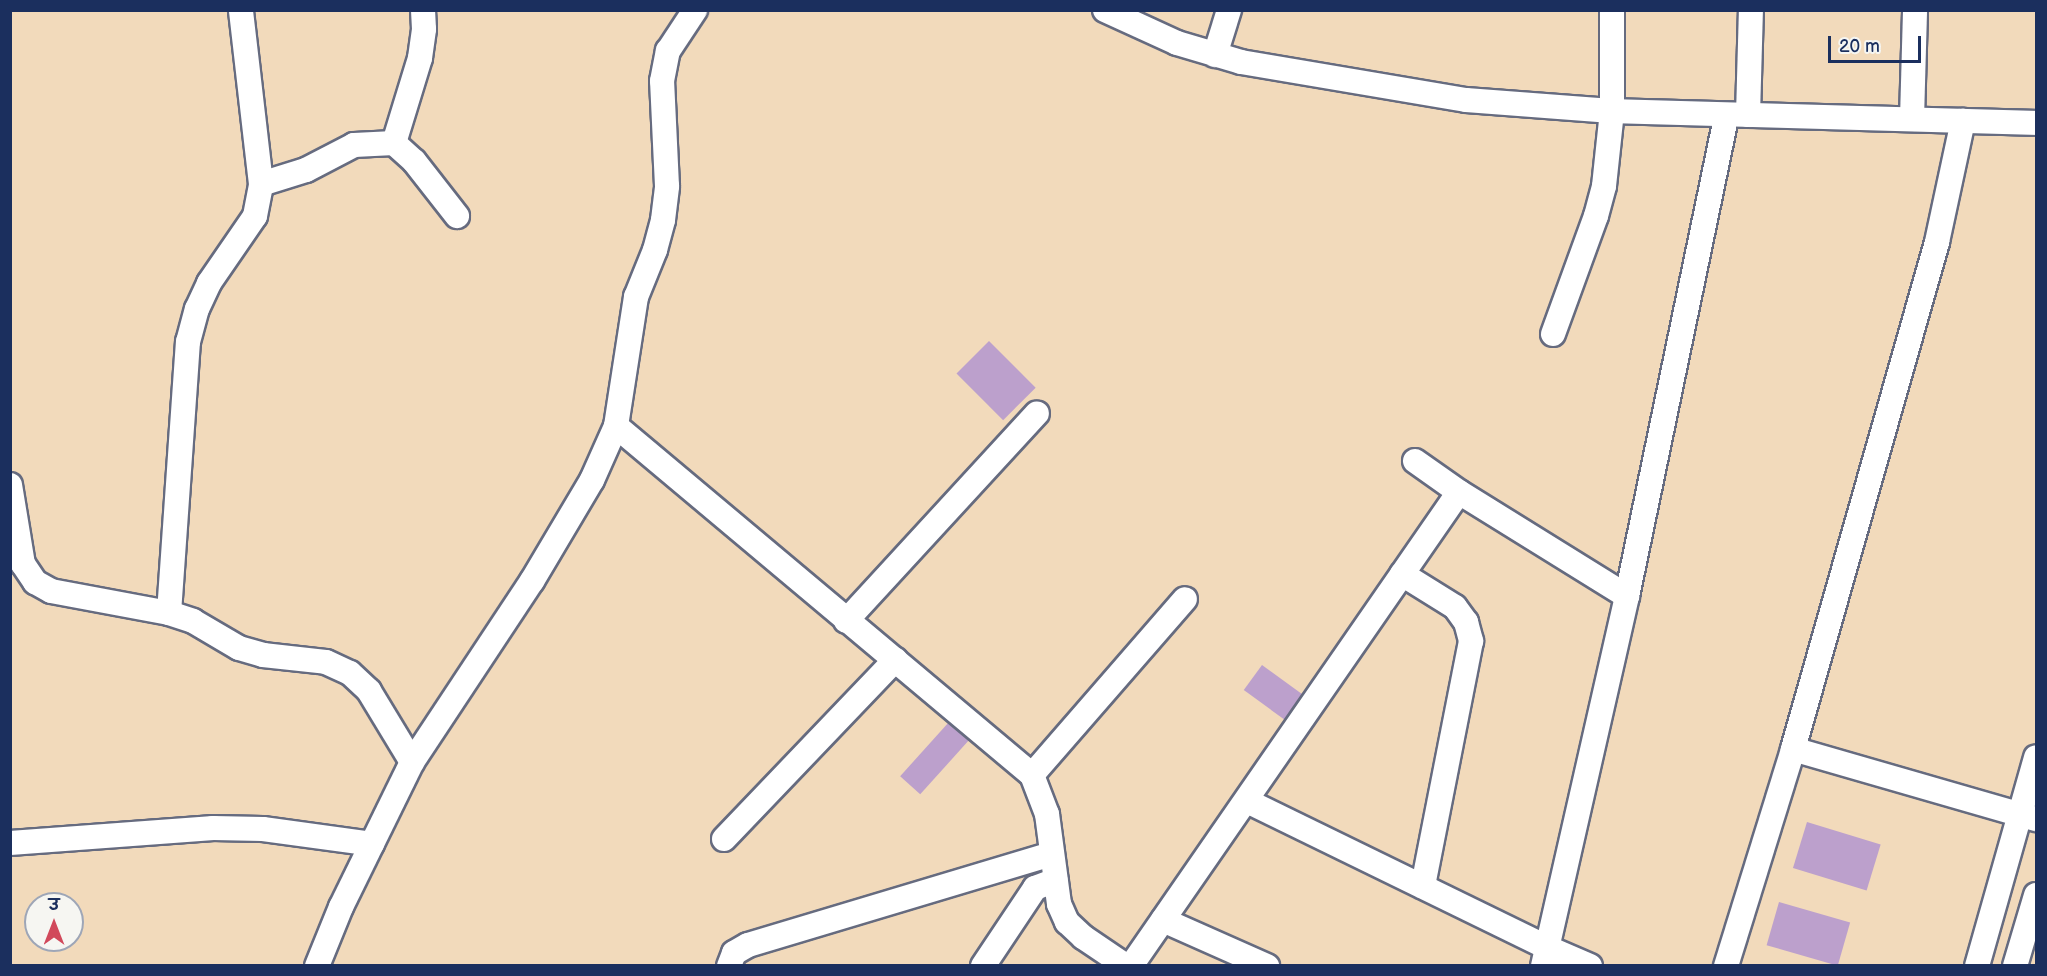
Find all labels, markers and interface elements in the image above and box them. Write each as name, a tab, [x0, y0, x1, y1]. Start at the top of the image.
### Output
scale bar	[1831, 24, 1924, 62]
text: 20 m	[1839, 36, 1880, 57]
north arrow	[24, 892, 84, 952]
text: उ	[49, 896, 59, 915]

